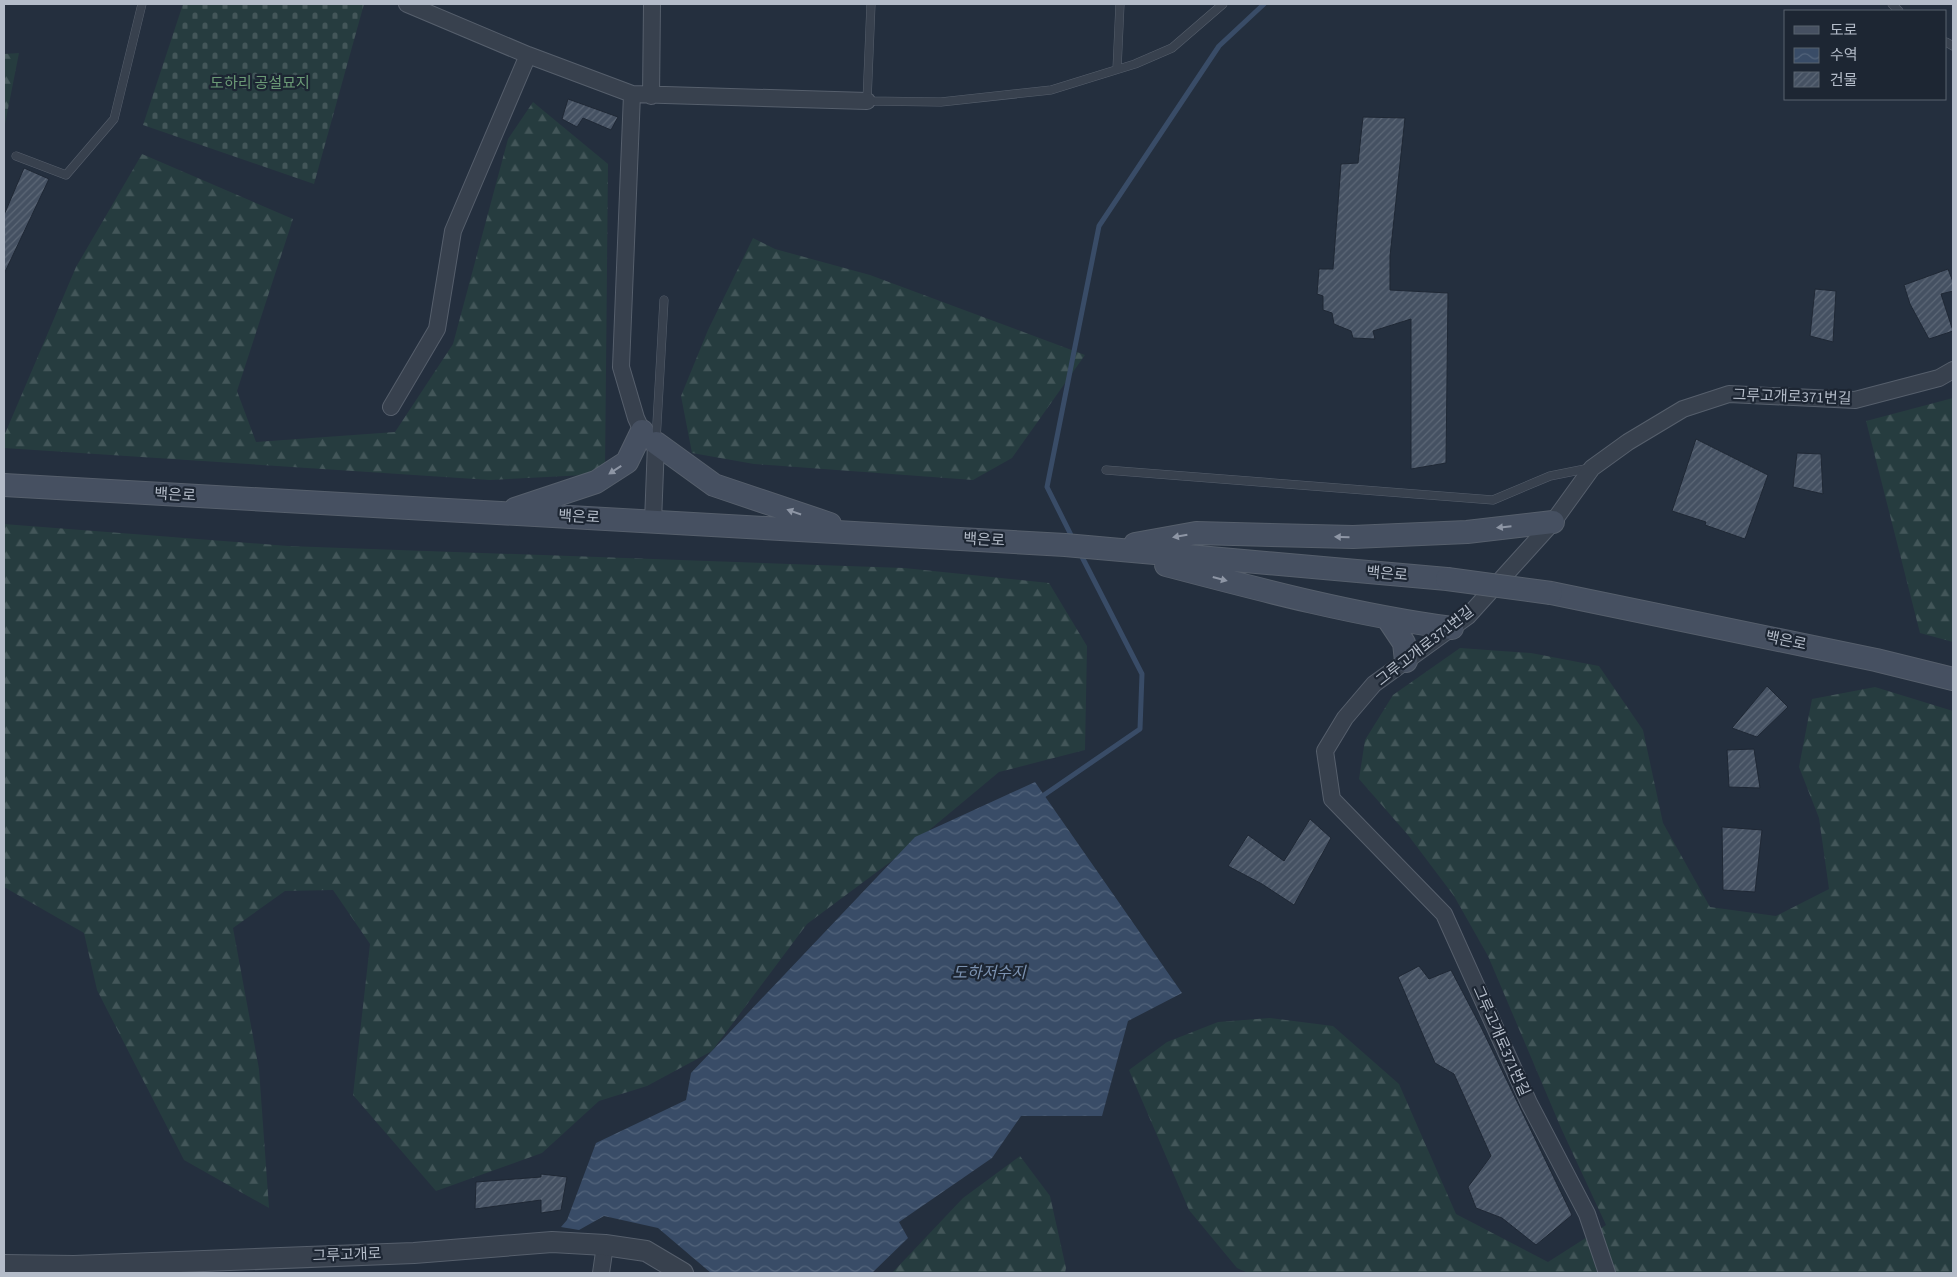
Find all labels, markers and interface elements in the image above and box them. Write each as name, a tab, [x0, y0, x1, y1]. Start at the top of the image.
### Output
legend	[1784, 10, 1947, 100]
text: 도로	[1830, 20, 1858, 41]
text: 수역	[1830, 45, 1858, 66]
text: 건물	[1830, 70, 1858, 91]
park label: 도하리 공설묘지	[210, 73, 310, 94]
street label: 그루고개로371번길	[1732, 384, 1852, 410]
one-way arrow	[608, 465, 621, 474]
street label: 백은로	[154, 483, 196, 507]
street label: 백은로	[558, 505, 600, 529]
one-way arrow	[787, 508, 802, 515]
one-way arrow	[1496, 523, 1512, 531]
street label: 백은로	[963, 528, 1005, 552]
one-way arrow	[1171, 533, 1187, 541]
one-way arrow	[1334, 533, 1350, 541]
street label: 백은로	[1365, 562, 1409, 586]
one-way arrow	[1212, 575, 1227, 583]
street label: 그루고개로371번길	[1372, 601, 1478, 691]
street label: 백은로	[1764, 626, 1808, 656]
water label: 도하저수지	[952, 962, 1027, 984]
street label: 그루고개로371번길	[1467, 982, 1535, 1100]
street label: 그루고개로	[312, 1243, 382, 1267]

